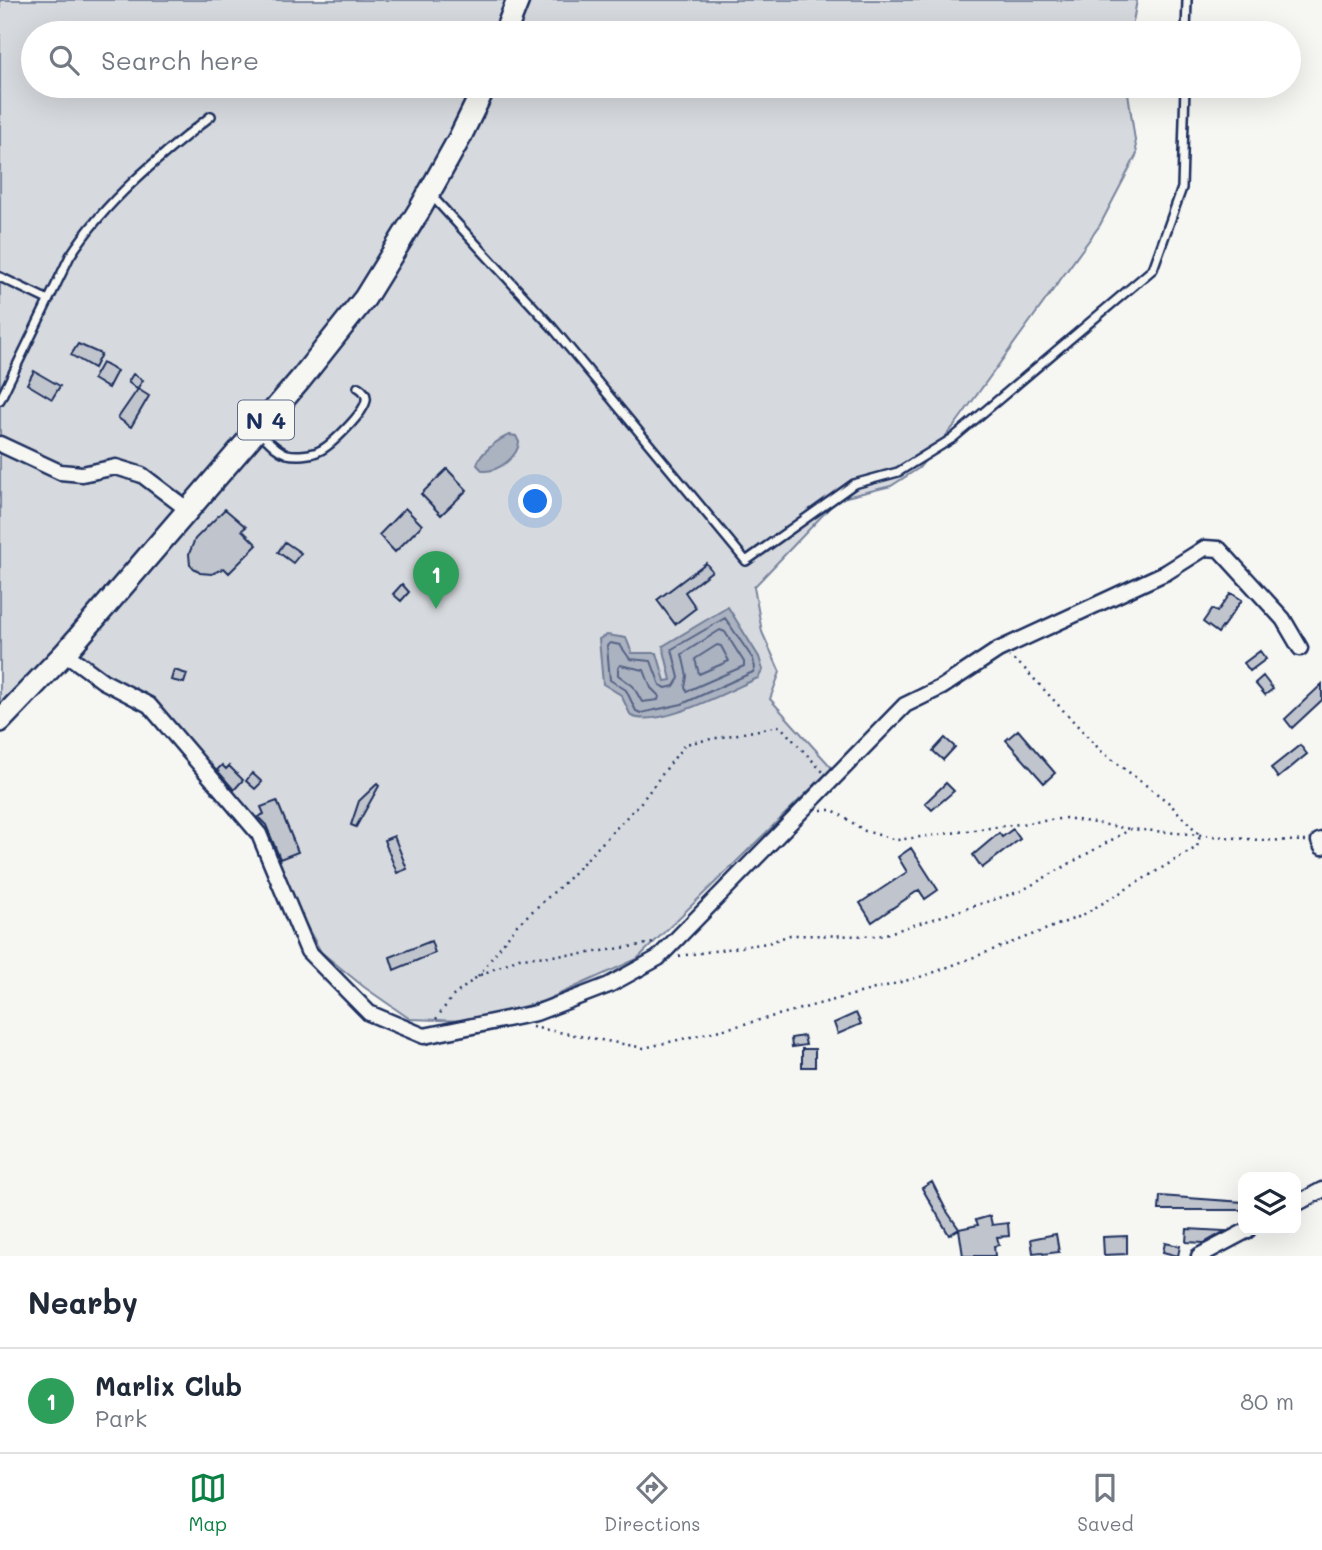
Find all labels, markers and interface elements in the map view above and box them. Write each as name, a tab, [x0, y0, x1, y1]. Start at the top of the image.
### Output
search box	[21, 21, 1301, 98]
icon: search	[45, 41, 83, 79]
text: Search here	[101, 43, 259, 77]
road number: N 4	[238, 400, 294, 440]
your location	[518, 484, 552, 518]
pin: 1	[413, 551, 459, 609]
map controls	[1238, 1172, 1301, 1235]
button: layers	[1238, 1172, 1301, 1235]
text: Nearby	[28, 1282, 138, 1322]
text: Marlix Club	[95, 1369, 242, 1403]
text: 1	[46, 1386, 56, 1416]
text: 80 m	[1240, 1386, 1294, 1416]
text: Park	[95, 1403, 147, 1433]
tab: Map	[188, 1469, 227, 1536]
tab: Directions	[604, 1469, 700, 1536]
tab: Saved	[1077, 1469, 1134, 1536]

